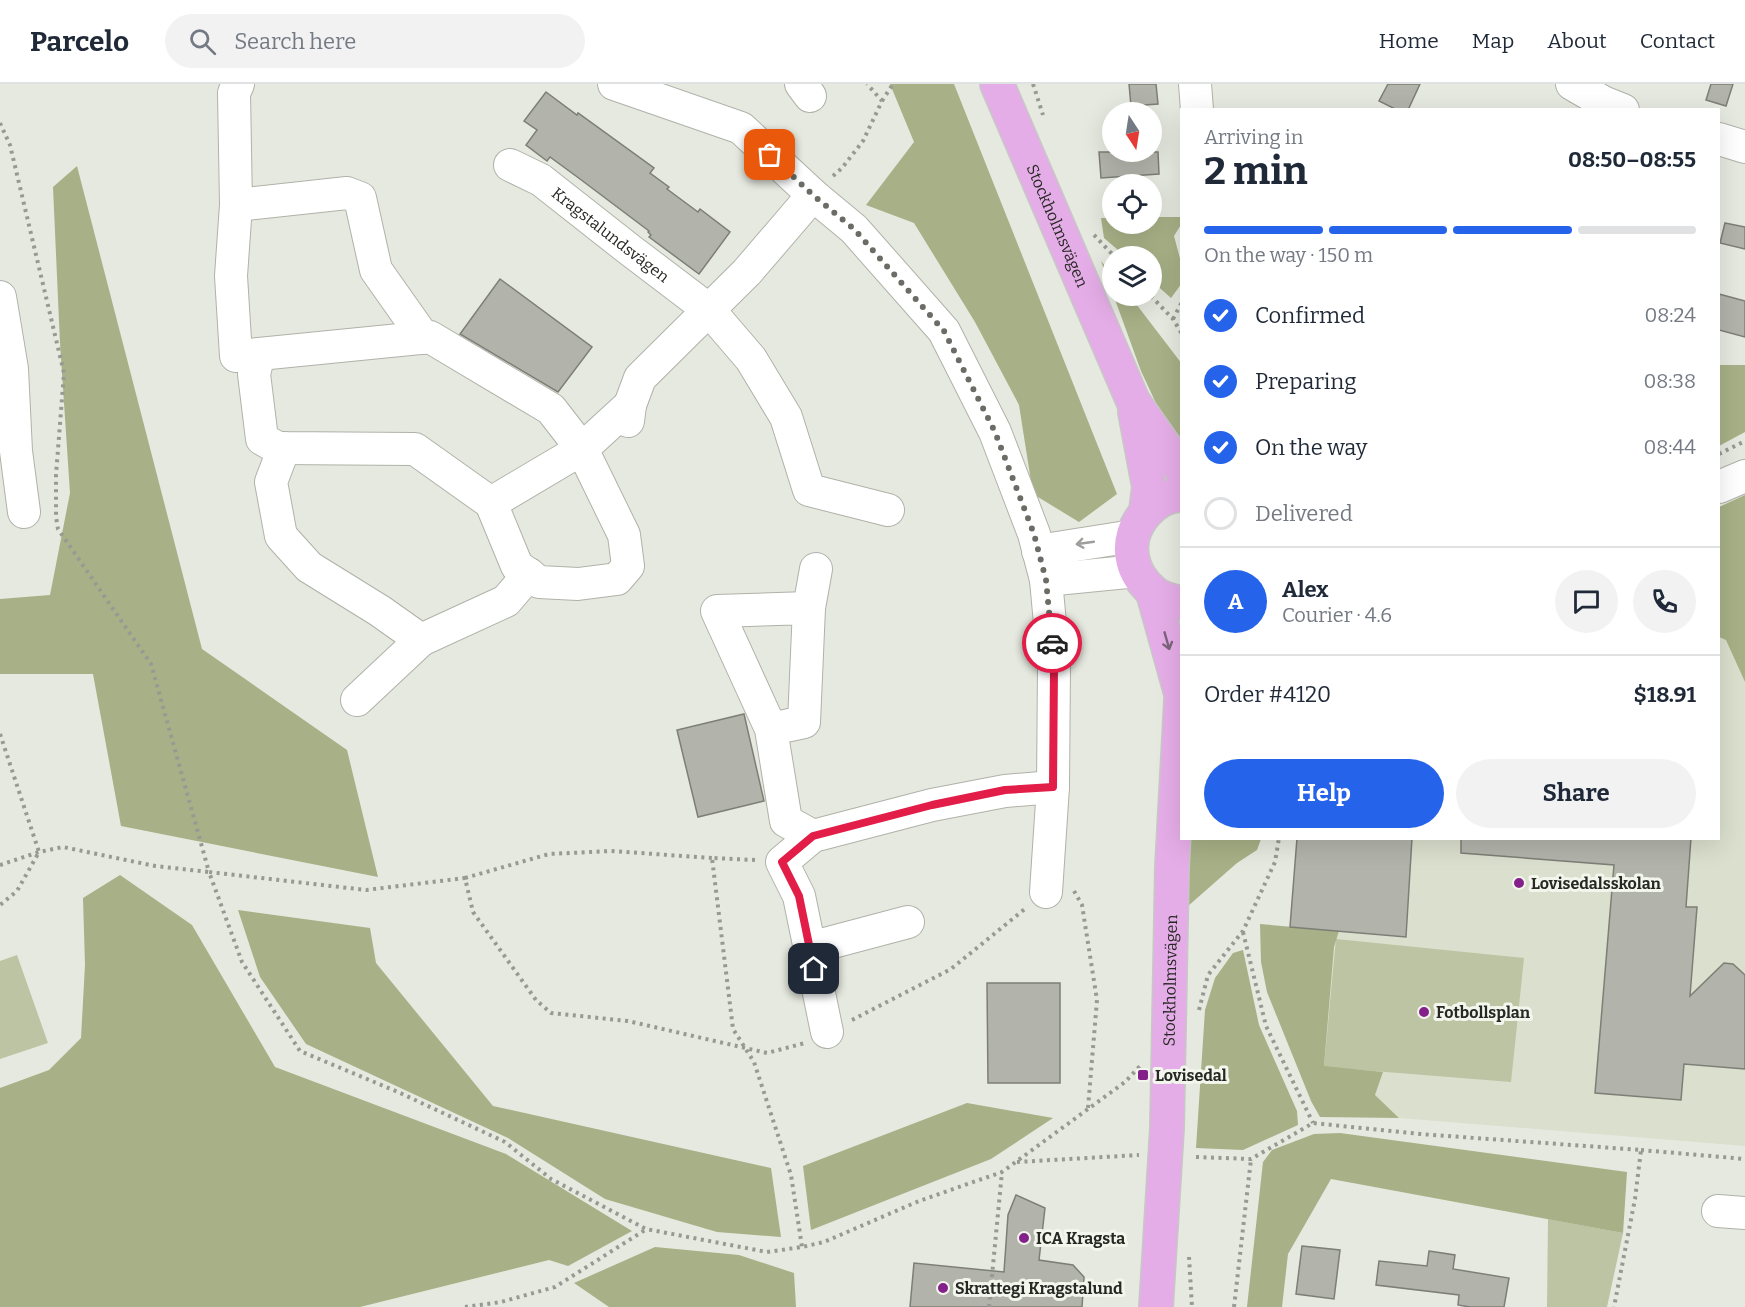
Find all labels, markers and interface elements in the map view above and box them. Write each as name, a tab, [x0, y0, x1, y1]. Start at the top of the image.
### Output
search box	[165, 14, 585, 68]
text: Parcelo	[30, 25, 129, 58]
icon: search	[186, 25, 219, 58]
text: Search here	[234, 28, 356, 55]
text: Home	[1379, 28, 1439, 54]
text: Map	[1472, 28, 1514, 54]
text: About	[1547, 28, 1607, 54]
text: Contact	[1640, 28, 1715, 54]
north arrow	[1102, 102, 1162, 162]
map controls	[1102, 102, 1162, 306]
text: Arriving in	[1204, 125, 1303, 149]
pin	[744, 129, 795, 180]
icon: bag	[753, 138, 786, 171]
text: 08:50–08:55	[1568, 146, 1696, 173]
text: 2 min	[1204, 148, 1308, 194]
street label: Stockholmsvägen	[1023, 161, 1092, 290]
button: locate	[1102, 174, 1162, 234]
street label: Kragstalundsvägen	[548, 183, 673, 286]
text: On the way · 150 m	[1204, 243, 1373, 267]
button: layers	[1102, 246, 1162, 306]
icon: check	[1204, 299, 1237, 332]
text: Confirmed	[1255, 302, 1365, 329]
text: 08:24	[1644, 303, 1696, 327]
icon: check	[1204, 365, 1237, 398]
text: Preparing	[1255, 368, 1357, 395]
text: 08:38	[1644, 369, 1696, 393]
icon: check	[1204, 431, 1237, 464]
text: On the way	[1255, 434, 1367, 461]
text: 08:44	[1643, 435, 1696, 459]
text: Delivered	[1255, 500, 1353, 527]
one-way arrow	[1076, 538, 1096, 549]
button: chat	[1555, 570, 1618, 633]
button: phone	[1633, 570, 1696, 633]
text: Alex	[1282, 576, 1328, 603]
text: A	[1228, 588, 1243, 615]
text: Courier · 4.6	[1282, 603, 1392, 627]
courier	[1022, 613, 1082, 673]
icon: car	[1036, 627, 1069, 660]
one-way arrow	[1162, 631, 1173, 650]
text: Order #4120	[1204, 681, 1331, 708]
text: $18.91	[1634, 681, 1696, 708]
button: Help	[1204, 759, 1444, 828]
button: Share	[1456, 759, 1696, 828]
place label: Lovisedalsskolan	[1531, 874, 1662, 893]
marker: Lovisedalsskolan	[1512, 876, 1526, 890]
street label: Stockholmsvägen	[1160, 914, 1181, 1046]
pin	[788, 943, 839, 994]
icon: home	[797, 952, 830, 985]
place label: Fotbollsplan	[1436, 1003, 1531, 1022]
marker: Fotbollsplan	[1417, 1005, 1431, 1019]
place label: Lovisedal	[1155, 1066, 1227, 1085]
marker: Lovisedal	[1136, 1068, 1150, 1082]
place label: ICA Kragsta	[1036, 1229, 1125, 1248]
marker: ICA Kragsta	[1017, 1231, 1031, 1245]
place label: Skrattegi Kragstalund	[955, 1279, 1123, 1298]
marker: Skrattegi Kragstalund	[936, 1281, 950, 1295]

